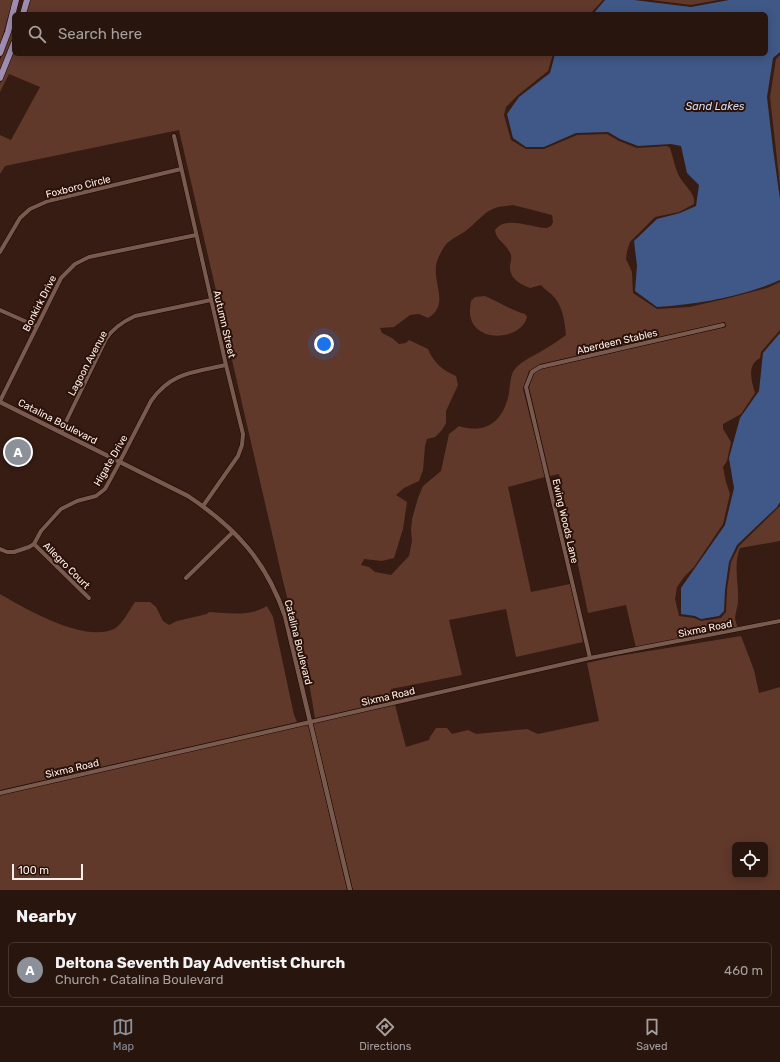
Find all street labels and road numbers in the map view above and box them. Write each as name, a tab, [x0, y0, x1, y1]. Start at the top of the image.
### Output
street label: Foxboro Circle	[44, 173, 112, 201]
street label: Bonkirk Drive	[21, 273, 59, 334]
street label: Autumn Street	[210, 289, 238, 359]
street label: Aberdeen Stables	[576, 327, 659, 357]
street label: Lagoon Avenue	[66, 329, 110, 398]
street label: Catalina Boulevard	[16, 397, 99, 447]
street label: Higate Drive	[91, 432, 131, 488]
street label: Ewing Woods Lane	[549, 478, 581, 565]
street label: Allegro Court	[40, 540, 92, 592]
street label: Catalina Boulevard	[282, 598, 314, 686]
street label: Sixma Road	[677, 618, 733, 640]
street label: Sixma Road	[360, 685, 416, 709]
street label: Sixma Road	[44, 757, 100, 781]

